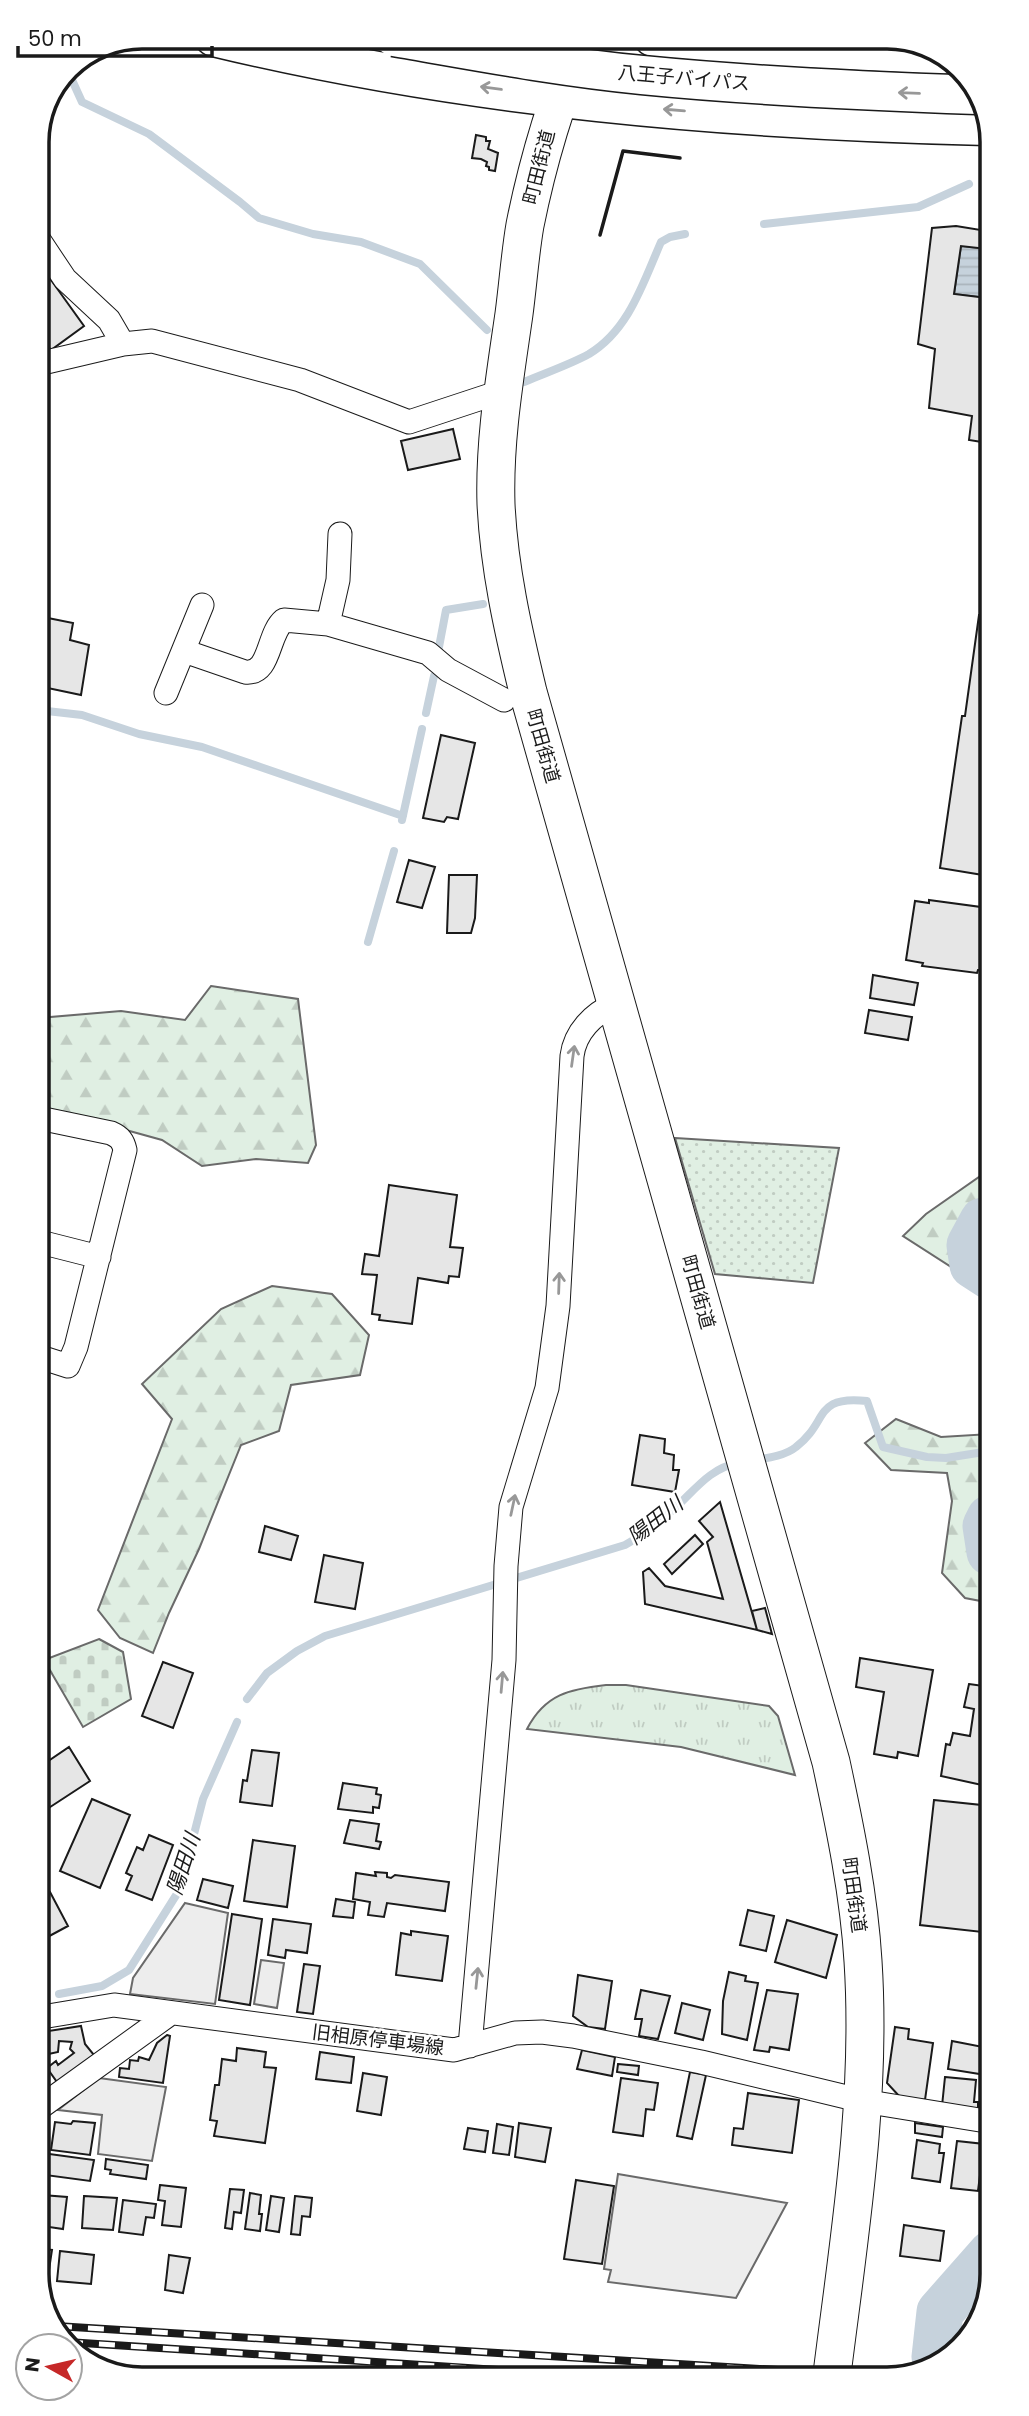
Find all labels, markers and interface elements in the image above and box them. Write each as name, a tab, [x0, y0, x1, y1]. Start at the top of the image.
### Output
scale bar	[18, 14, 212, 58]
text: 50 m	[28, 24, 82, 53]
street label: 八王子バイパス	[617, 59, 751, 97]
one-way arrow	[480, 81, 503, 94]
one-way arrow	[898, 86, 921, 99]
one-way arrow	[663, 103, 686, 116]
street label: 町田街道	[517, 127, 561, 207]
street label: 町田街道	[520, 706, 566, 786]
one-way arrow	[566, 1045, 579, 1068]
street label: 町田街道	[675, 1252, 721, 1332]
one-way arrow	[552, 1272, 566, 1295]
water label: 陽田川	[621, 1488, 690, 1551]
one-way arrow	[506, 1494, 520, 1517]
one-way arrow	[496, 1671, 509, 1694]
water label: 陽田川	[159, 1828, 207, 1898]
street label: 町田街道	[835, 1855, 873, 1935]
one-way arrow	[471, 1967, 484, 1990]
street label: 旧相原停車場線	[310, 2018, 446, 2062]
north arrow	[14, 2332, 84, 2402]
text: N	[18, 2356, 47, 2374]

